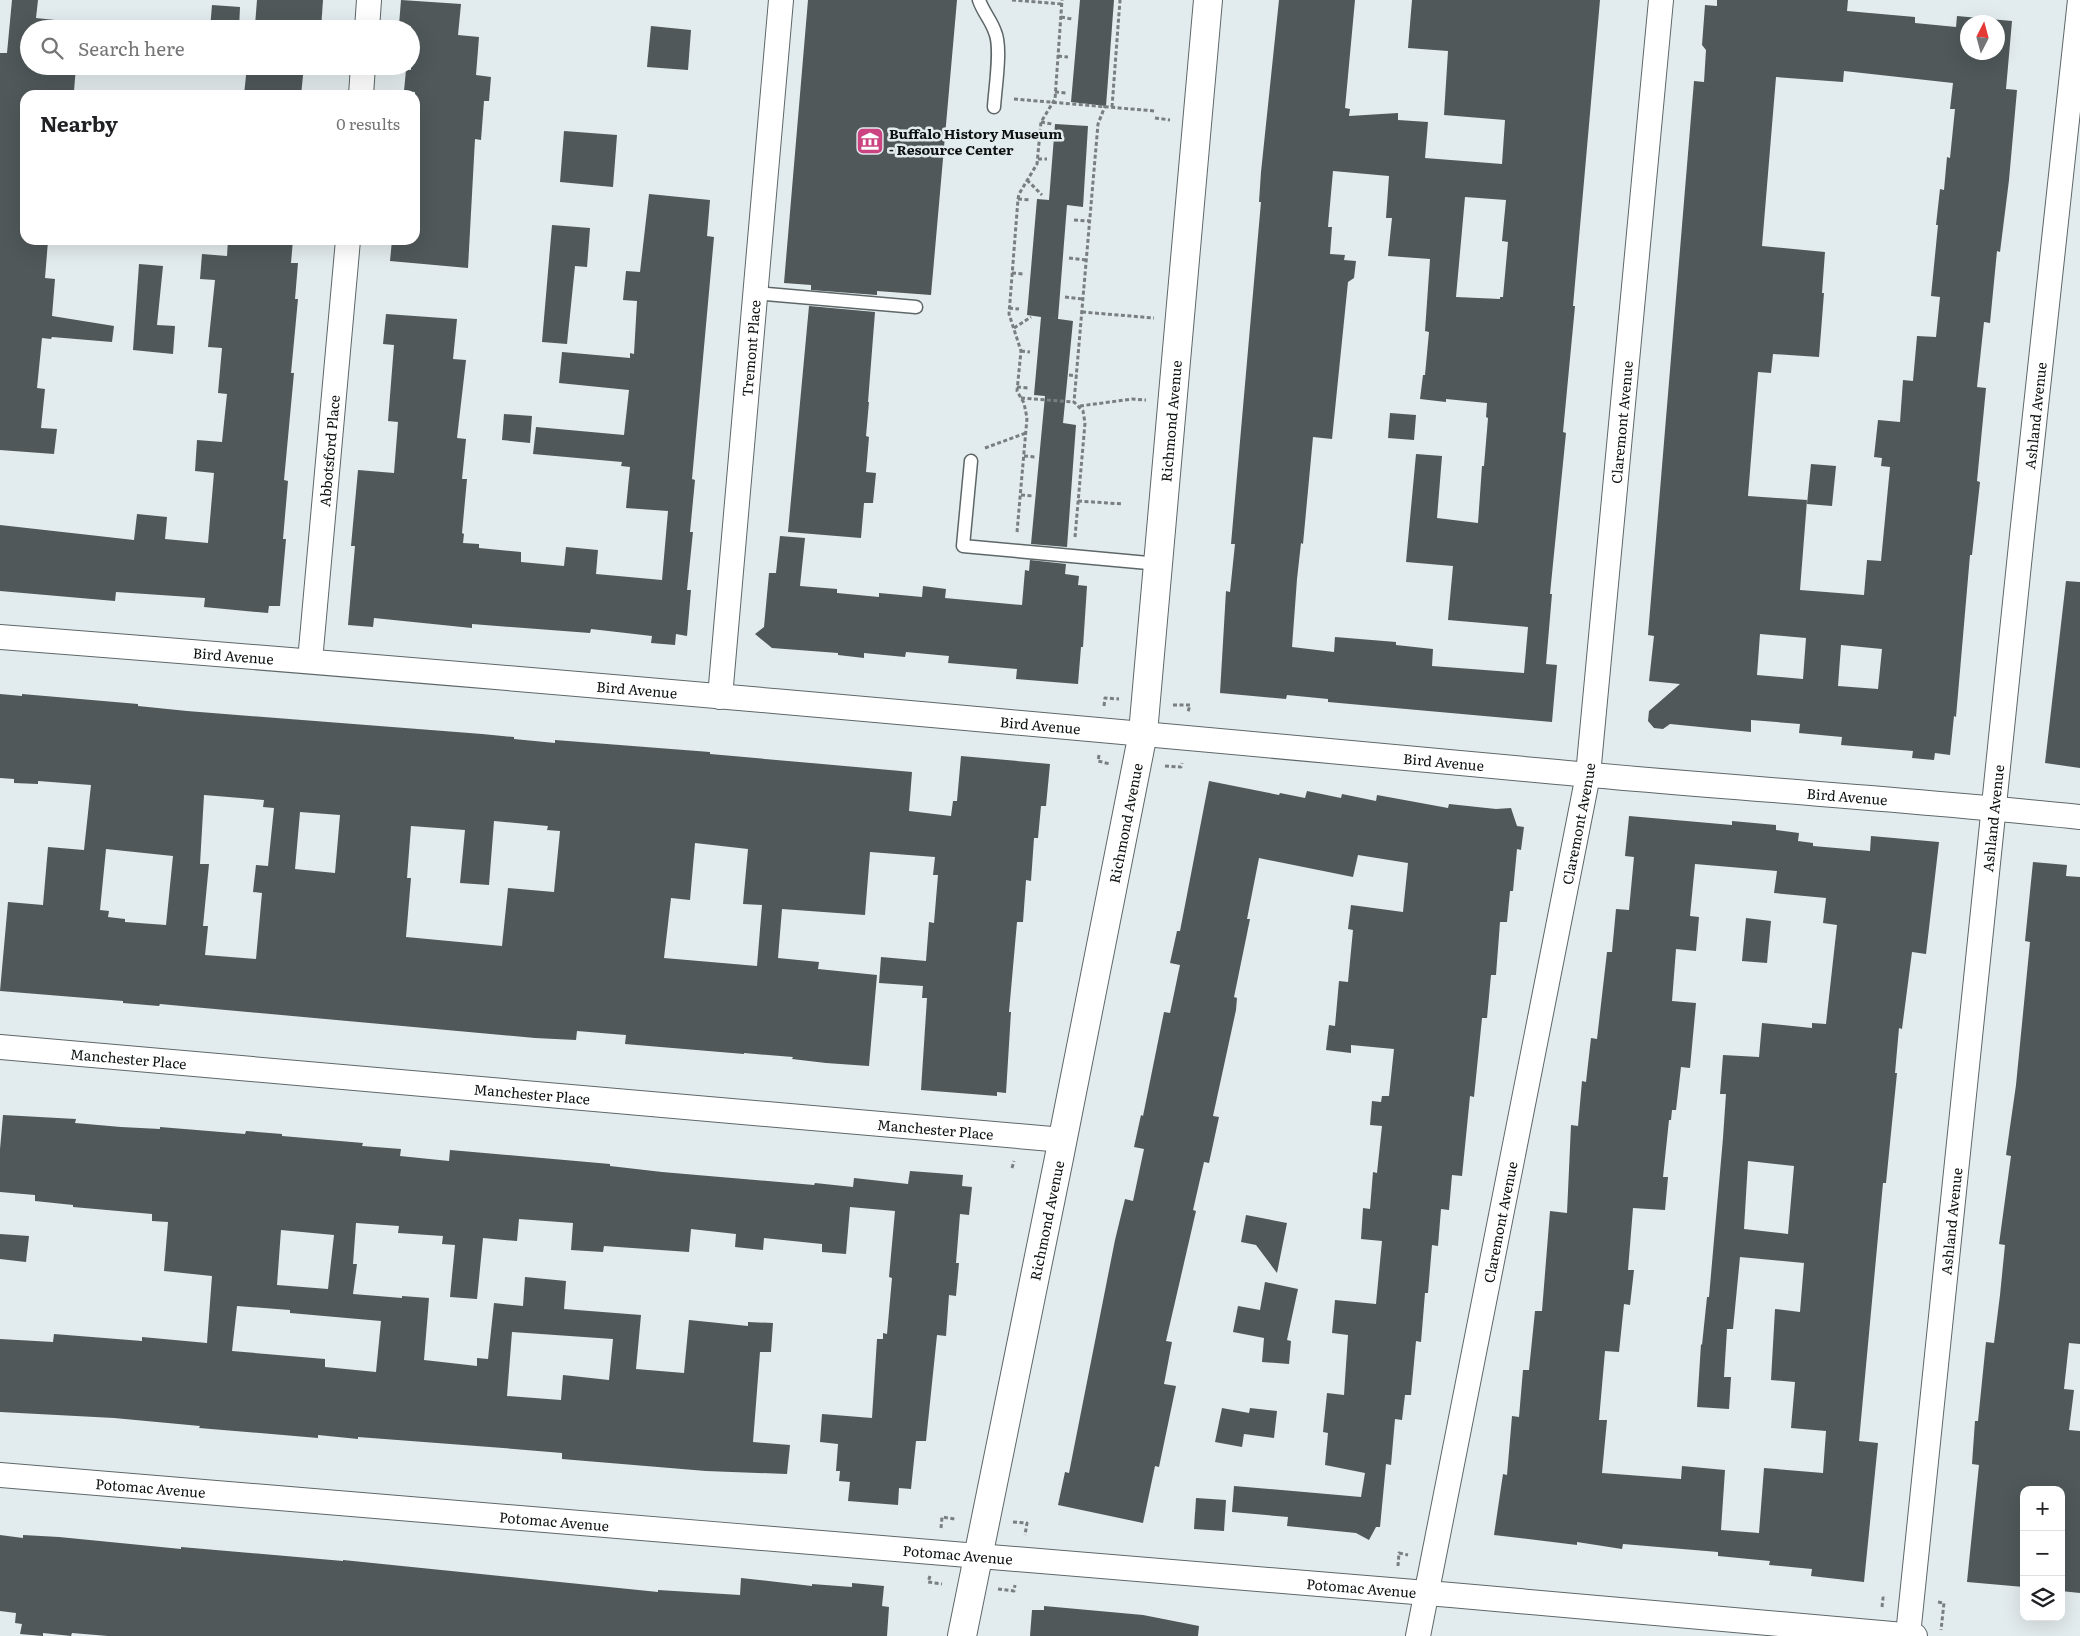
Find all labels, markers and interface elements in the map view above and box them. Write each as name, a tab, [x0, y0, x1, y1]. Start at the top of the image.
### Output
north arrow	[1960, 15, 2005, 60]
search box	[20, 20, 420, 75]
icon: search	[38, 34, 66, 62]
text: Search here	[78, 34, 185, 62]
text: Nearby	[40, 107, 118, 138]
text: 0 results	[336, 111, 400, 135]
place label: Buffalo History Museum - Resource Center	[889, 123, 1062, 159]
museum icon: Buffalo History Museum - Resource Center	[855, 126, 885, 156]
street label: Tremont Place	[736, 299, 765, 398]
street label: Richmond Avenue	[1155, 359, 1186, 483]
street label: Claremont Avenue	[1605, 360, 1637, 485]
street label: Ashland Avenue	[2019, 361, 2051, 470]
street label: Abbotsford Place	[314, 394, 344, 508]
street label: Bird Avenue	[192, 642, 274, 669]
street label: Bird Avenue	[596, 676, 678, 703]
street label: Bird Avenue	[999, 711, 1082, 738]
street label: Bird Avenue	[1402, 748, 1485, 775]
street label: Richmond Avenue	[1104, 761, 1147, 885]
street label: Claremont Avenue	[1557, 762, 1599, 886]
street label: Ashland Avenue	[1977, 764, 2008, 873]
street label: Bird Avenue	[1806, 783, 1888, 809]
street label: Manchester Place	[70, 1043, 188, 1073]
street label: Manchester Place	[473, 1078, 591, 1109]
street label: Manchester Place	[876, 1114, 994, 1144]
street label: Richmond Avenue	[1024, 1159, 1068, 1282]
street label: Claremont Avenue	[1478, 1159, 1522, 1285]
street label: Ashland Avenue	[1935, 1167, 1966, 1276]
street label: Potomac Avenue	[95, 1473, 206, 1502]
map controls	[2020, 1486, 2065, 1621]
button: +	[2020, 1486, 2065, 1531]
street label: Potomac Avenue	[498, 1506, 610, 1535]
button: −	[2020, 1531, 2065, 1576]
street label: Potomac Avenue	[902, 1540, 1013, 1569]
street label: Potomac Avenue	[1306, 1573, 1417, 1602]
button: layers	[2020, 1576, 2065, 1621]

